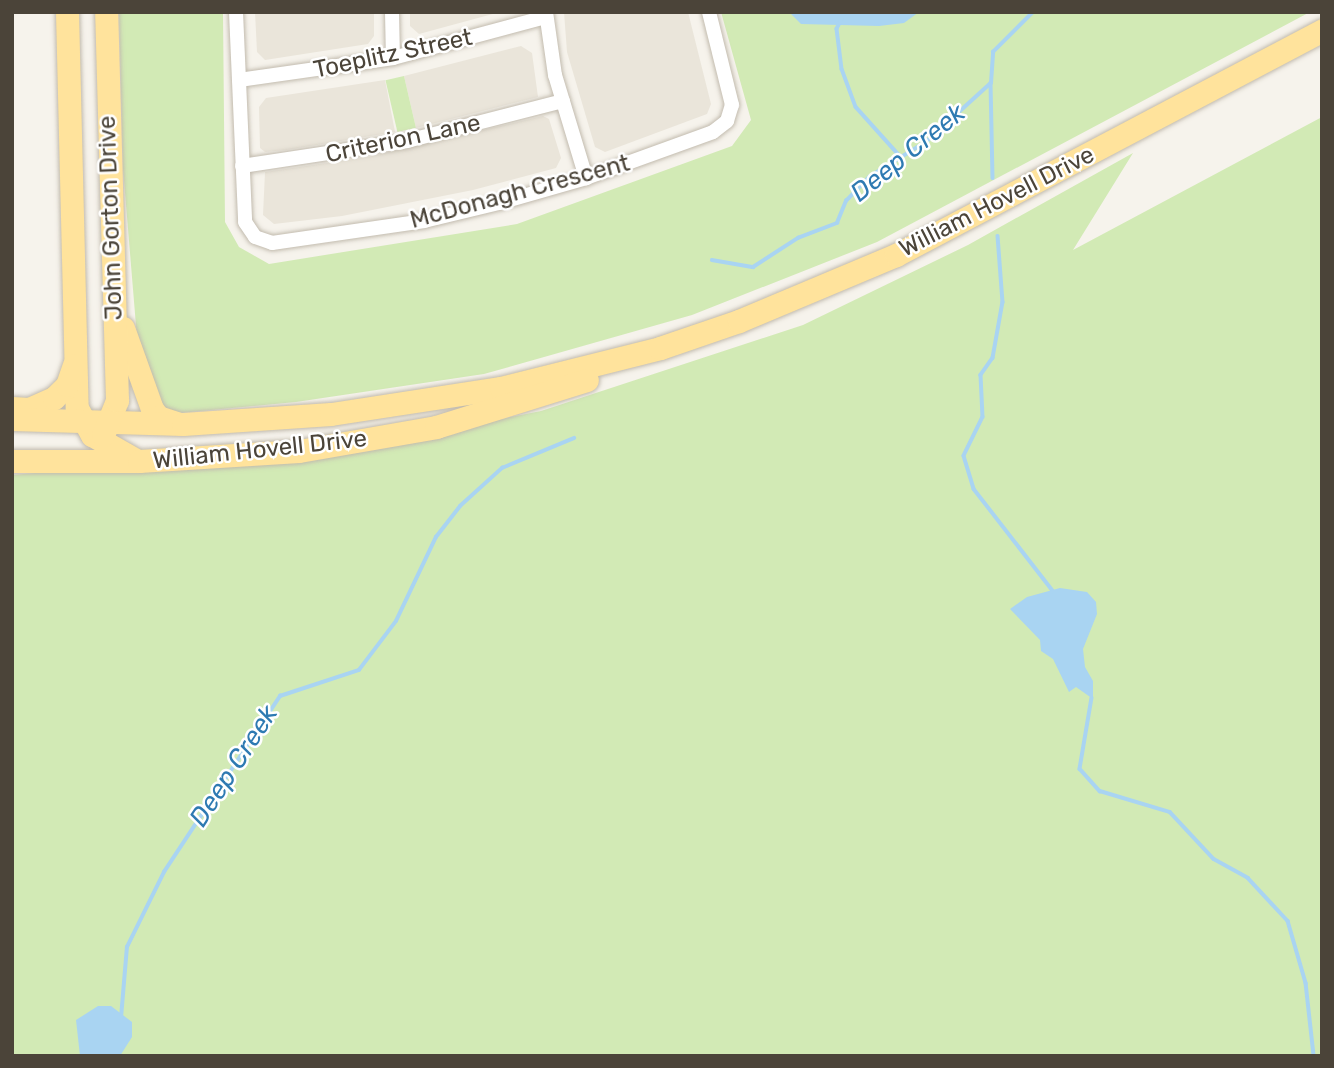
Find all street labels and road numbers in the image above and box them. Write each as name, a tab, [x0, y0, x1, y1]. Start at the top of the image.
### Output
street label: Toeplitz Street	[311, 23, 475, 85]
street label: Criterion Lane	[323, 109, 483, 169]
street label: John Gorton Drive	[93, 115, 129, 321]
street label: William Hovell Drive	[895, 140, 1099, 264]
street label: McDonagh Crescent	[407, 149, 633, 235]
street label: William Hovell Drive	[152, 424, 368, 476]

